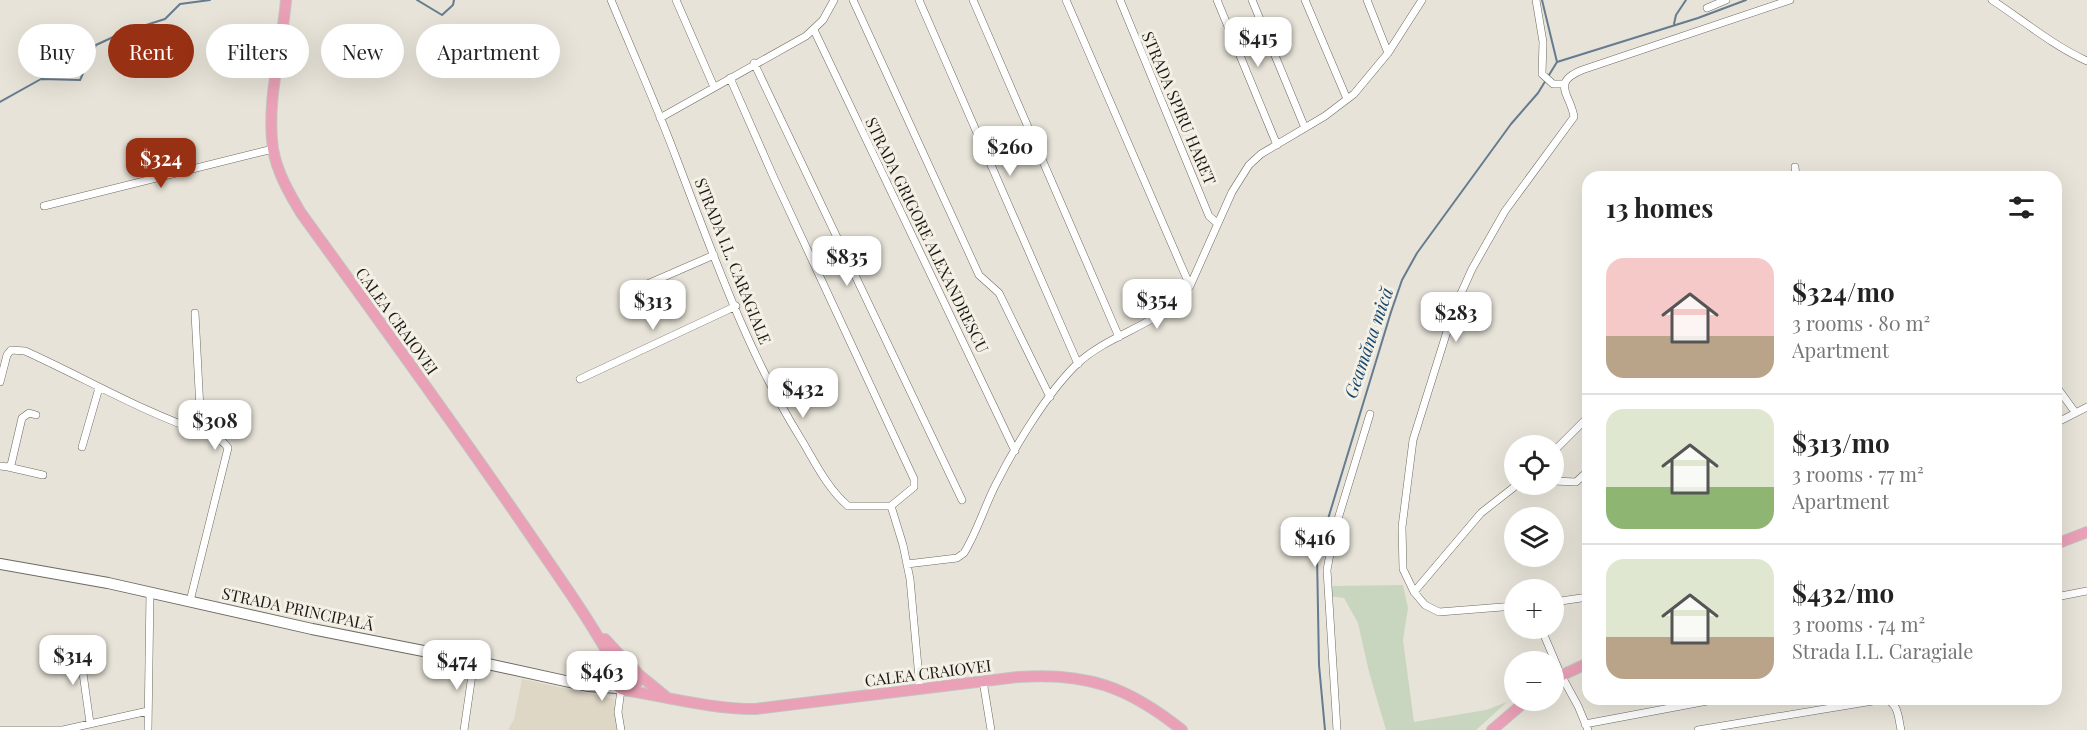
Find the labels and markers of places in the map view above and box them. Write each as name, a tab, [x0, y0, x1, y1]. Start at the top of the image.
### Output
pin: $415	[1222, 17, 1294, 68]
pin: $260	[974, 126, 1046, 177]
pin: $324	[125, 138, 197, 189]
pin: $835	[811, 236, 883, 287]
pin: $354	[1121, 279, 1193, 330]
pin: $313	[617, 280, 689, 331]
pin: $283	[1420, 292, 1492, 343]
pin: $432	[767, 368, 839, 419]
pin: $308	[179, 400, 251, 451]
pin: $416	[1279, 517, 1351, 568]
pin: $314	[37, 635, 109, 686]
pin: $474	[421, 640, 493, 691]
pin: $463	[566, 651, 638, 702]

